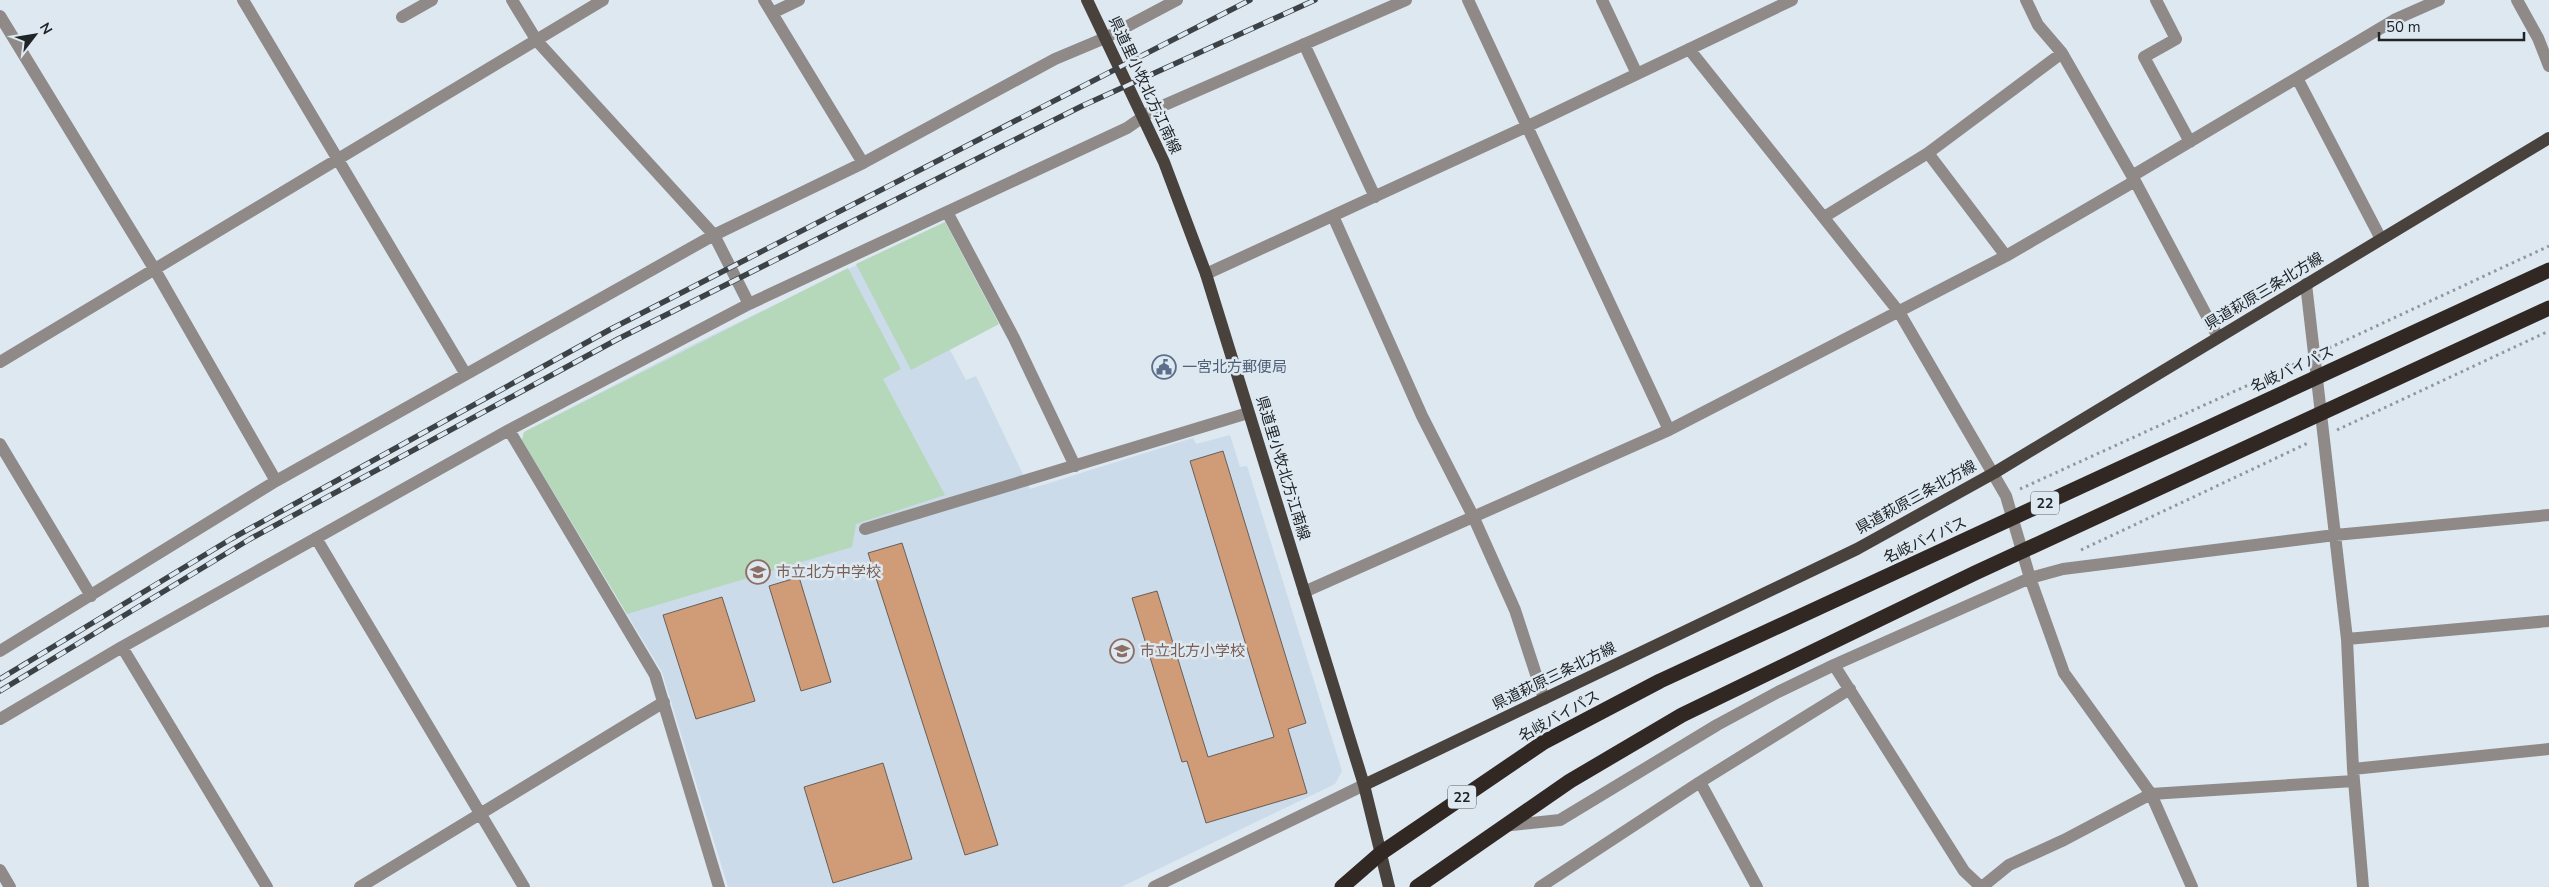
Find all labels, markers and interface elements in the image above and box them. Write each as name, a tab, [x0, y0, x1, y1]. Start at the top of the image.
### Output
north arrow	[10, 10, 60, 60]
scale bar	[2379, 10, 2524, 42]
street label: 県道里小牧北方江南線	[1104, 13, 1186, 157]
text: 50 m	[2386, 17, 2421, 37]
text: N	[35, 19, 57, 38]
street label: 県道萩原三条北方線	[2201, 248, 2327, 334]
street label: 名岐バイパス	[2247, 341, 2337, 397]
public building icon: 一宮北方郵便局	[1151, 354, 1177, 380]
place label: 一宮北方郵便局	[1182, 357, 1287, 377]
street label: 県道里小牧北方江南線	[1252, 393, 1314, 543]
street label: 県道萩原三条北方線	[1852, 456, 1980, 538]
road number: 22	[2031, 492, 2059, 514]
street label: 名岐バイパス	[1880, 512, 1970, 568]
school or university icon: 市立北方中学校	[745, 559, 771, 585]
place label: 市立北方中学校	[776, 562, 881, 582]
street label: 県道萩原三条北方線	[1489, 637, 1619, 715]
school or university icon: 市立北方小学校	[1109, 638, 1135, 664]
place label: 市立北方小学校	[1140, 641, 1245, 661]
street label: 名岐バイパス	[1515, 686, 1603, 746]
road number: 22	[1448, 786, 1476, 809]

